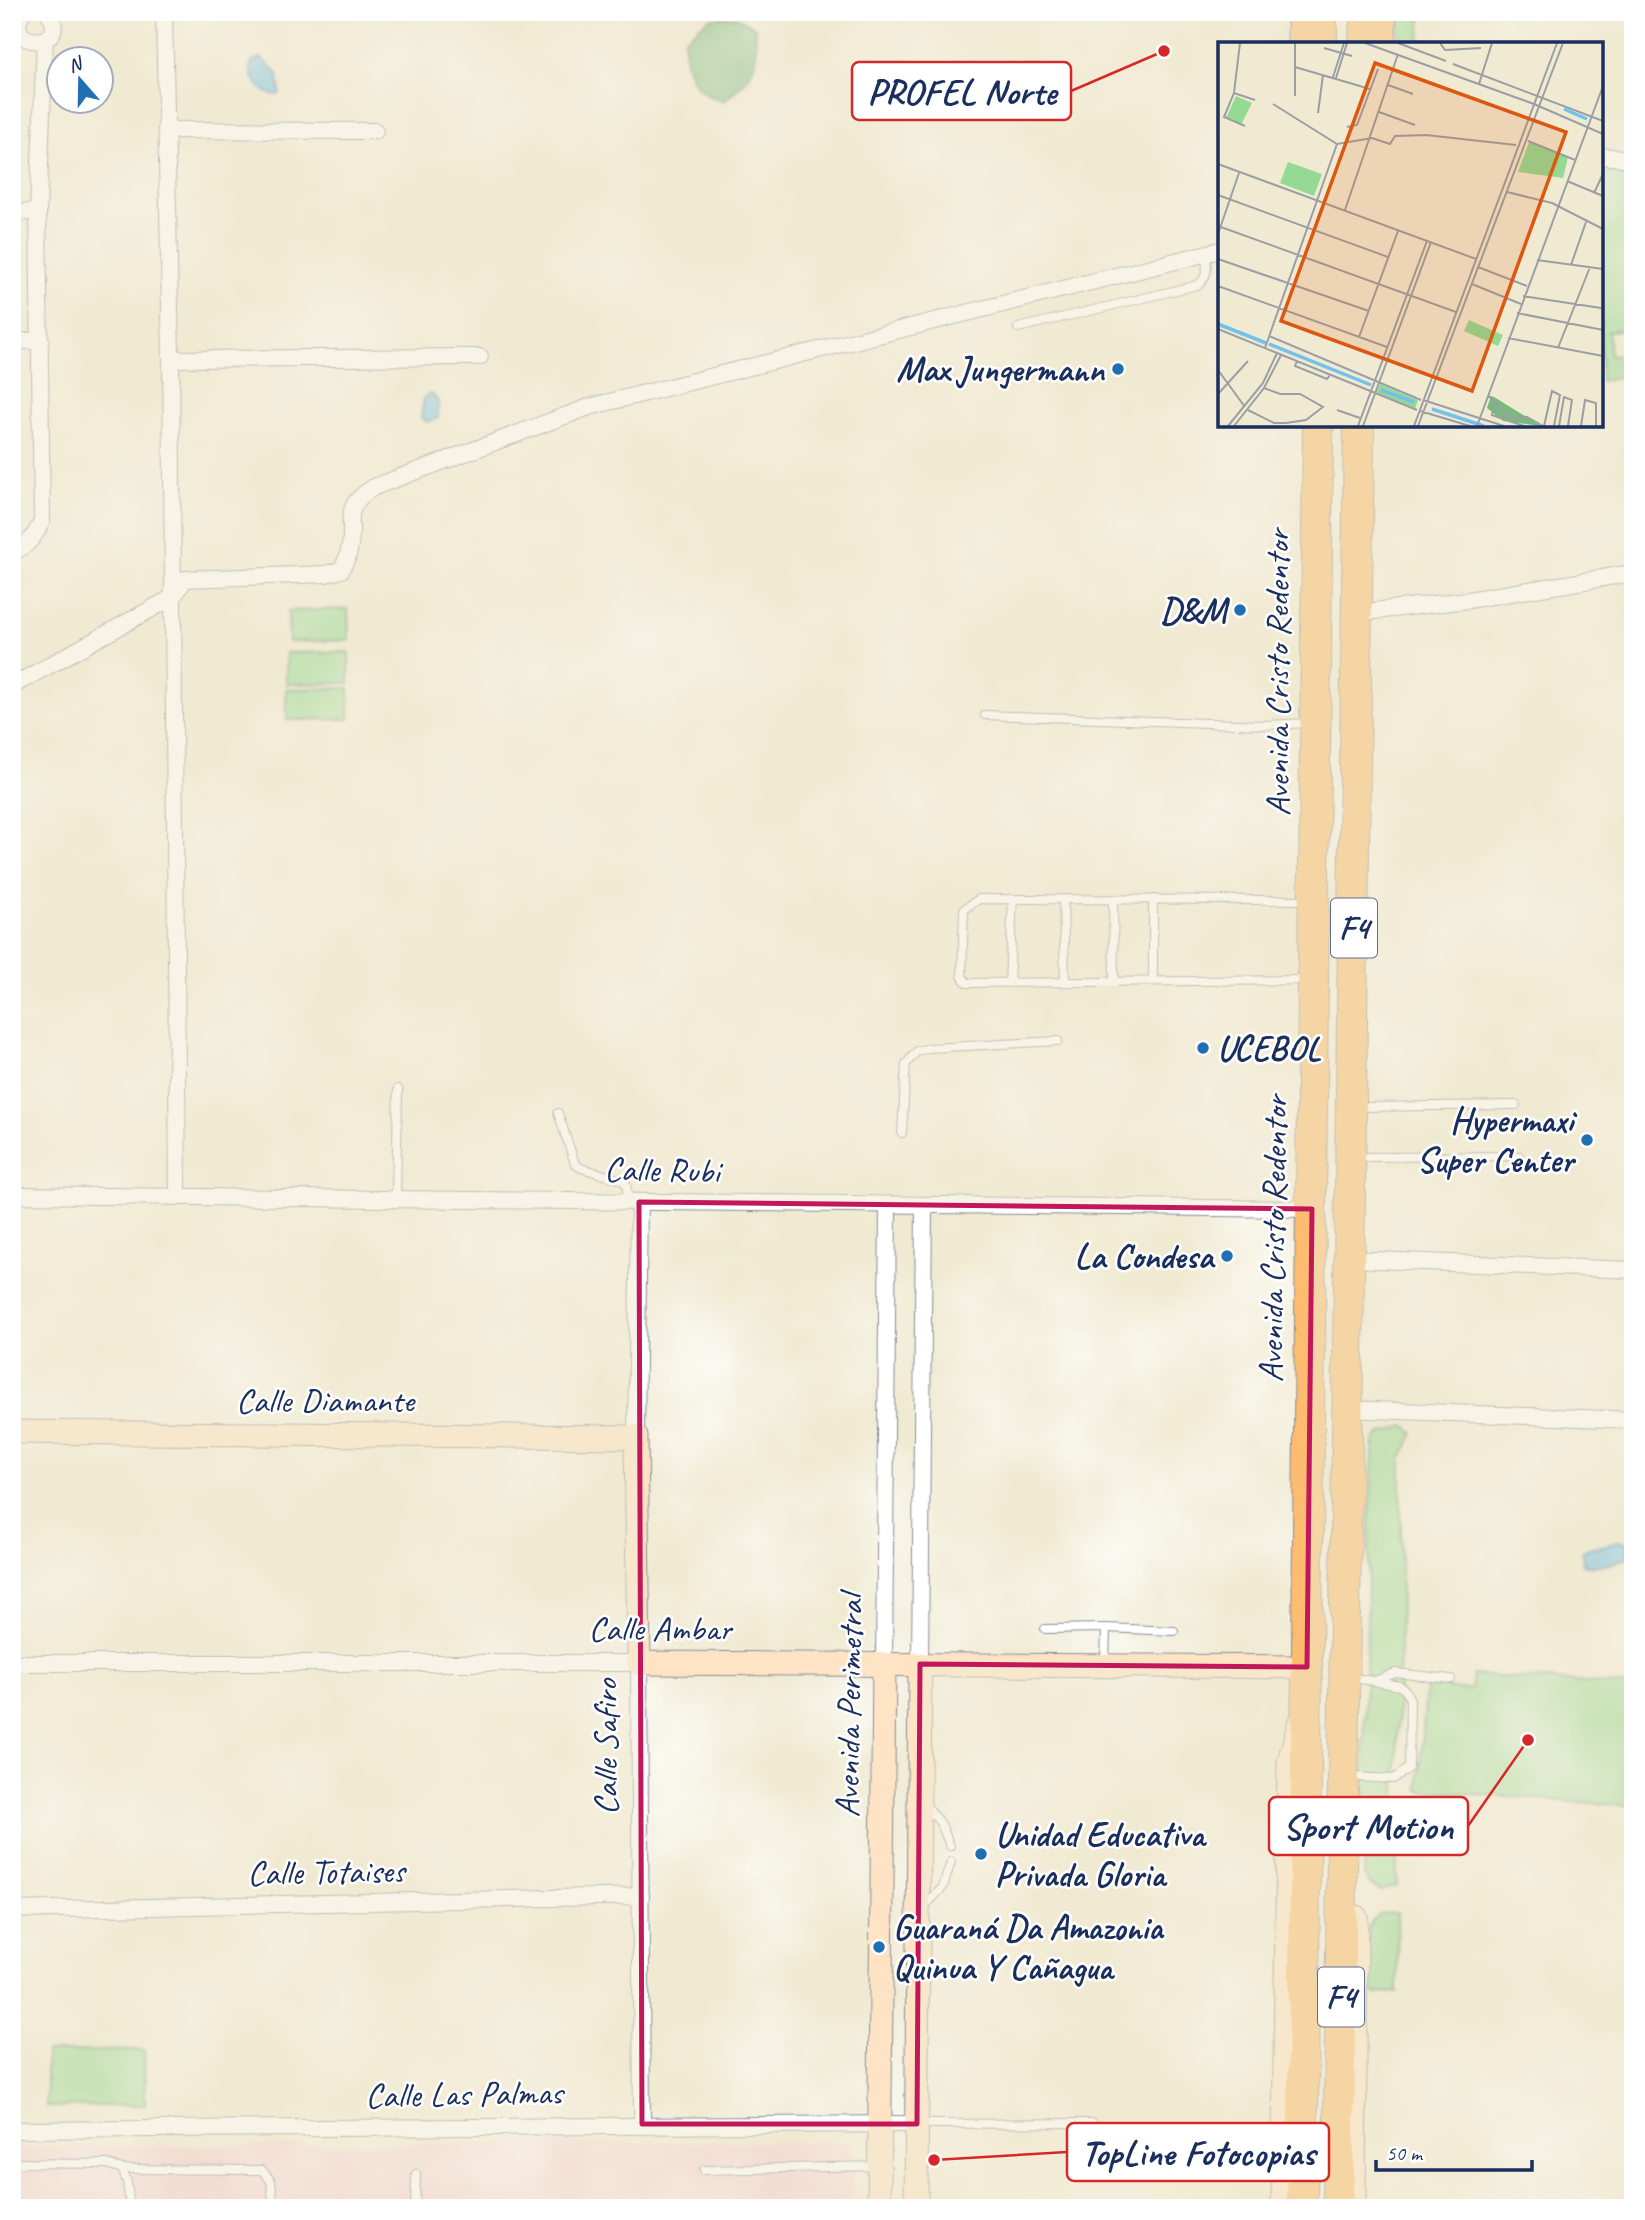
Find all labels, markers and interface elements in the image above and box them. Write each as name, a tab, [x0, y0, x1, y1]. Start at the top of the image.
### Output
inset map	[1218, 42, 1603, 427]
north arrow	[46, 46, 116, 116]
text: N	[65, 51, 87, 78]
callout: PROFEL Norte	[852, 62, 1071, 120]
text: PROFEL Norte	[868, 68, 1059, 115]
place label: Max Jungermann	[896, 347, 1105, 392]
marker: Max Jungermann	[1110, 361, 1126, 377]
street label: Avenida Cristo Redentor	[1255, 526, 1300, 816]
place label: D&M	[1160, 588, 1230, 633]
marker: D&M	[1232, 602, 1248, 618]
road number: F4	[1331, 898, 1377, 958]
place label: UCEBOL	[1217, 1026, 1322, 1071]
marker: UCEBOL	[1195, 1040, 1211, 1056]
street label: Avenida Cristo Redentor	[1248, 1092, 1298, 1383]
place label: Hypermaxi Super Center	[1417, 1098, 1578, 1183]
marker: Hypermaxi Super Center	[1579, 1132, 1595, 1148]
street label: Calle Rubi	[604, 1146, 725, 1194]
place label: La Condesa	[1074, 1234, 1216, 1279]
marker: La Condesa	[1219, 1248, 1235, 1264]
street label: Calle Diamante	[236, 1378, 417, 1423]
street label: Avenida Perimetral	[825, 1588, 874, 1818]
street label: Calle Ambar	[589, 1606, 734, 1651]
street label: Calle Safiro	[583, 1677, 628, 1815]
callout: Sport Motion	[1269, 1797, 1468, 1855]
text: Sport Motion	[1283, 1803, 1454, 1850]
place label: Unidad Educativa Privada Gloria	[995, 1812, 1208, 1897]
marker: Unidad Educativa Privada Gloria	[973, 1846, 989, 1862]
street label: Calle Totaises	[247, 1848, 408, 1896]
place label: Guaraná Da Amazonia Quinua Y Cañagua	[893, 1905, 1165, 1990]
marker: Guaraná Da Amazonia Quinua Y Cañagua	[871, 1939, 887, 1955]
road number: F4	[1318, 1968, 1364, 2026]
street label: Calle Las Palmas	[365, 2070, 566, 2118]
callout: TopLine Fotocopias	[1067, 2123, 1329, 2181]
text: TopLine Fotocopias	[1081, 2129, 1319, 2176]
scale bar	[1376, 2129, 1531, 2173]
text: 50 m	[1386, 2140, 1424, 2166]

